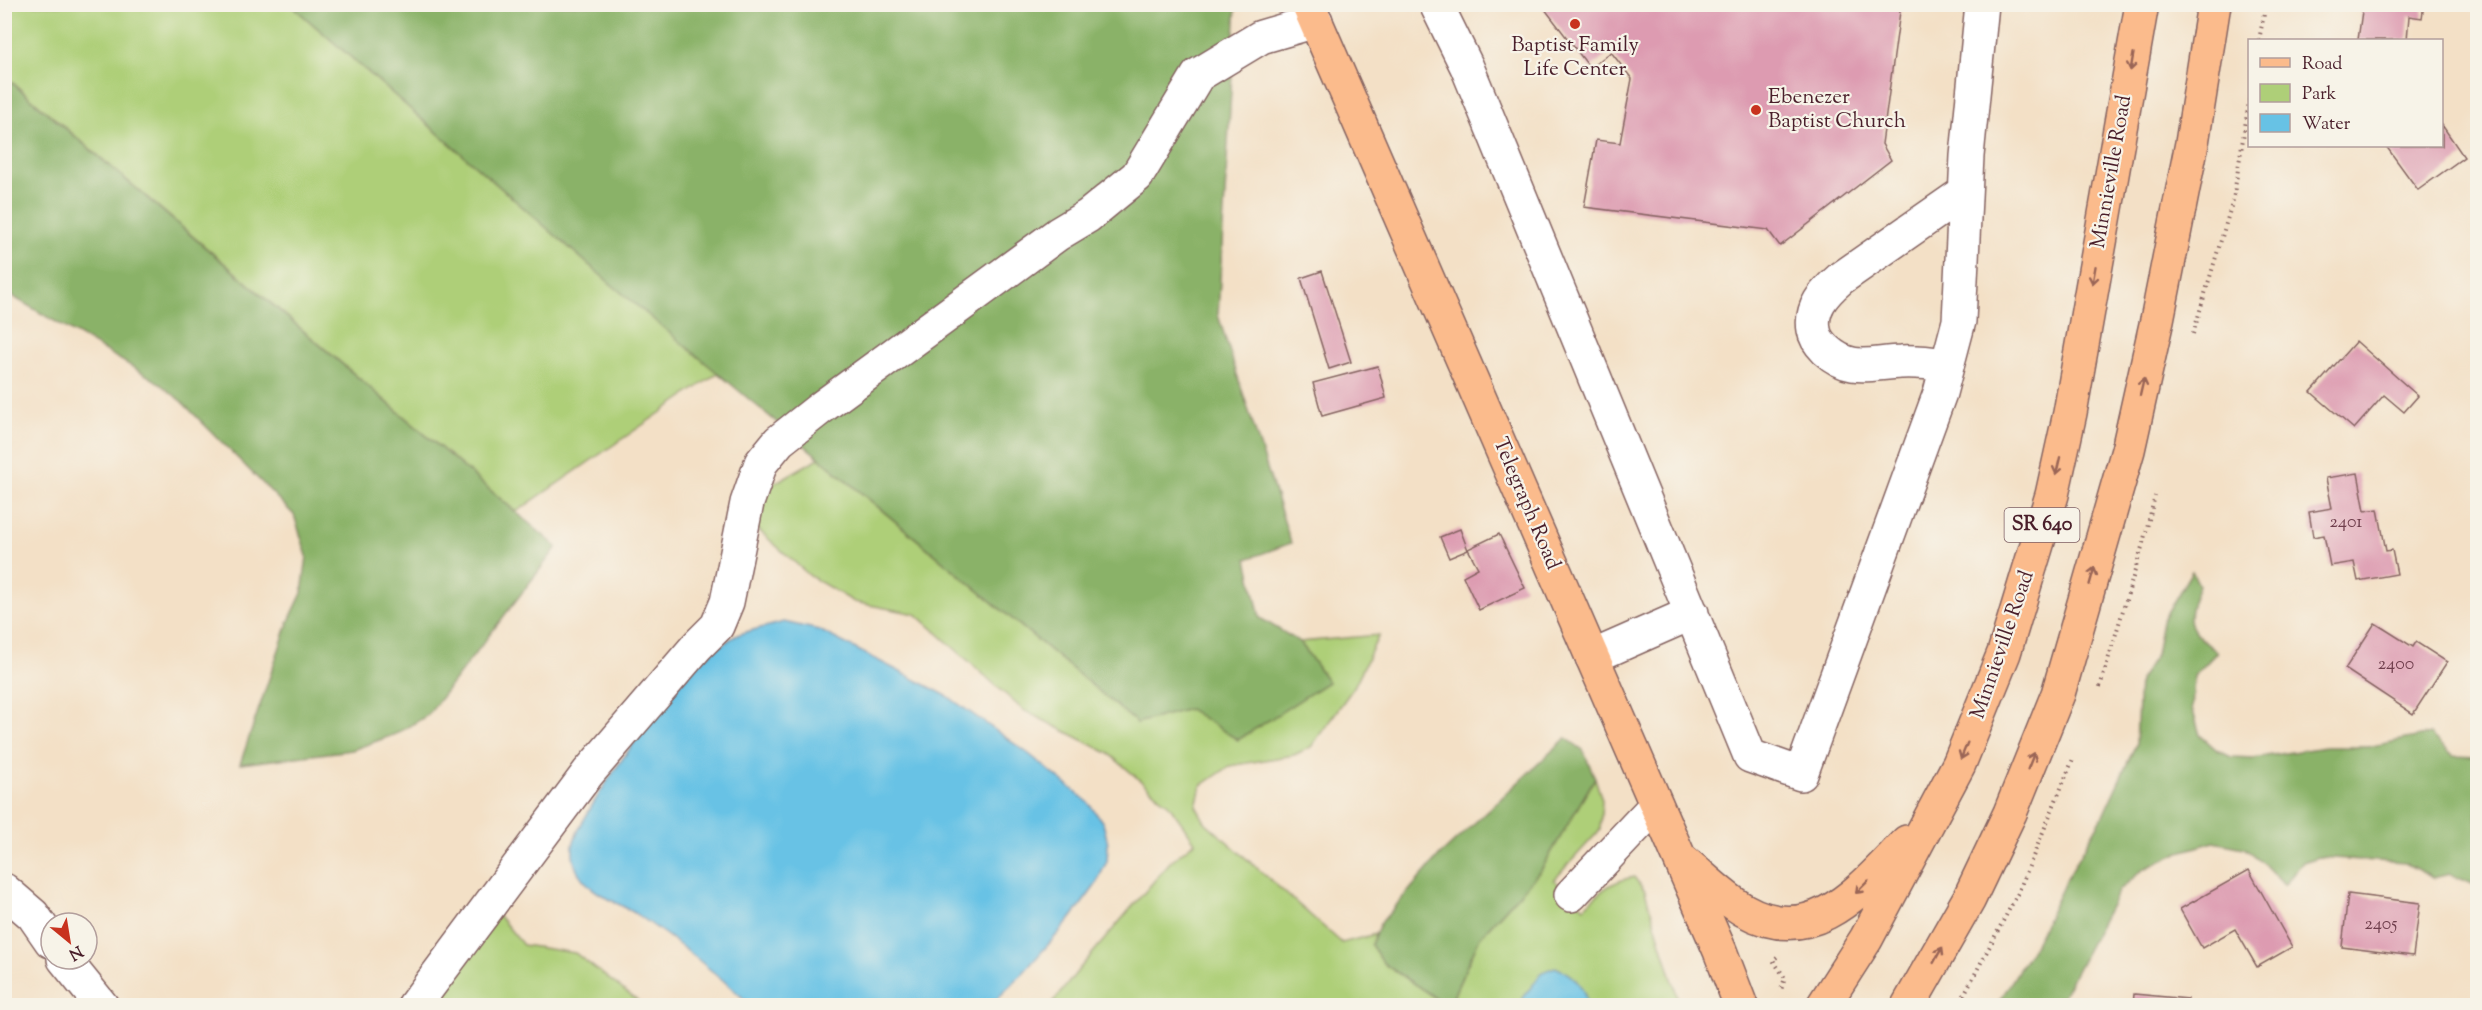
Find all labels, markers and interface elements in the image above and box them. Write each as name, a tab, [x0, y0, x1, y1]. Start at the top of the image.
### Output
marker: Baptist Family Life Center	[1568, 17, 1582, 31]
place label: Baptist Family Life Center	[1511, 31, 1639, 85]
legend	[2248, 39, 2443, 147]
one-way arrow	[2126, 52, 2137, 71]
text: Road	[2302, 52, 2342, 78]
text: Park	[2302, 82, 2337, 108]
place label: Ebenezer Baptist Church	[1768, 83, 1906, 137]
street label: Minnieville Road	[2084, 93, 2140, 251]
marker: Ebenezer Baptist Church	[1749, 103, 1763, 117]
text: Water	[2302, 112, 2351, 138]
one-way arrow	[2089, 264, 2100, 284]
one-way arrow	[2137, 378, 2149, 397]
street label: Telegraph Road	[1485, 433, 1567, 575]
one-way arrow	[2052, 456, 2063, 476]
road number: SR 640	[2004, 508, 2080, 542]
house number: 2401	[2330, 510, 2362, 536]
street label: Minnieville Road	[1964, 567, 2043, 723]
one-way arrow	[2087, 567, 2098, 586]
house number: 2400	[2378, 652, 2414, 678]
one-way arrow	[1958, 741, 1969, 760]
one-way arrow	[2026, 752, 2037, 770]
one-way arrow	[1854, 880, 1869, 895]
north arrow	[39, 911, 99, 971]
house number: 2405	[2364, 912, 2398, 938]
text: N	[64, 939, 87, 965]
one-way arrow	[1933, 947, 1944, 965]

